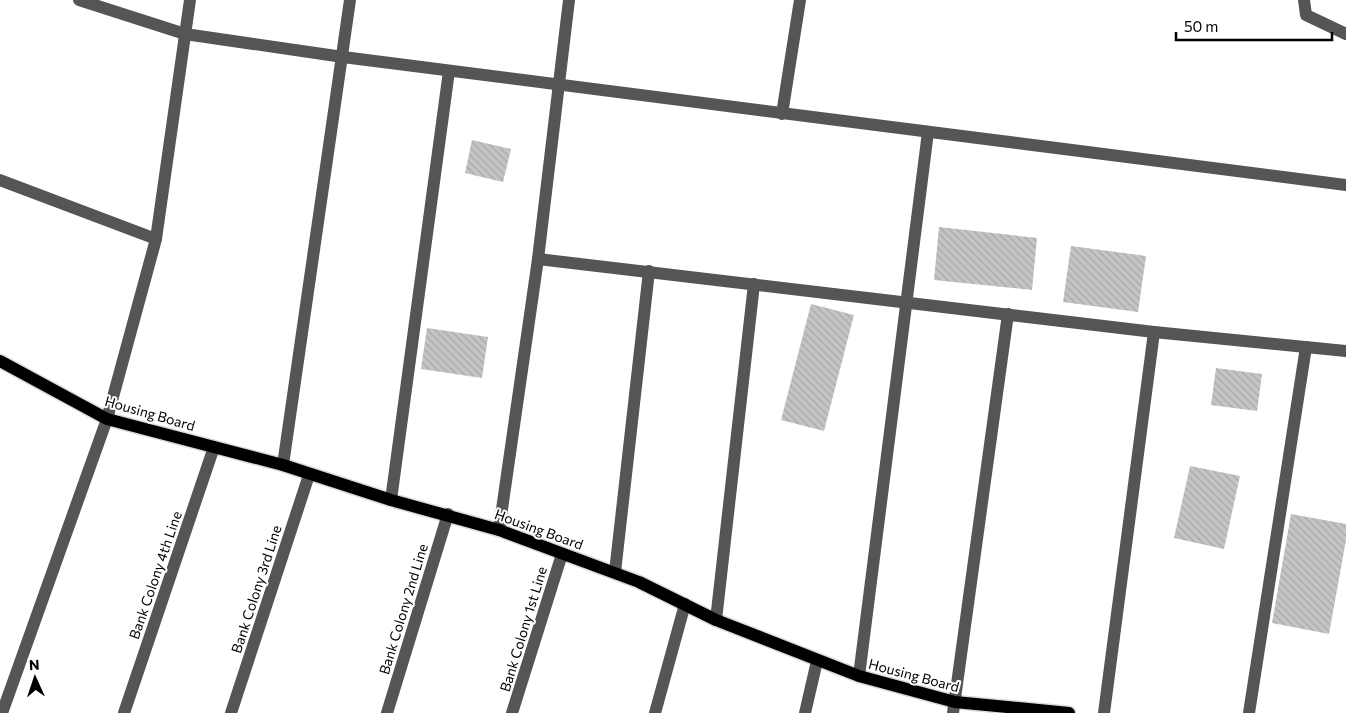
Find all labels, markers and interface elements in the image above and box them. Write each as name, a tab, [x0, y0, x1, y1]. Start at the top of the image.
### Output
scale bar	[1176, 10, 1332, 42]
text: 50 m	[1184, 17, 1218, 35]
street label: Housing Board	[103, 392, 197, 434]
street label: Housing Board	[492, 505, 586, 553]
street label: Bank Colony 4th Line	[125, 509, 185, 641]
street label: Bank Colony 3rd Line	[227, 523, 285, 655]
street label: Bank Colony 2nd Line	[375, 542, 431, 676]
street label: Bank Colony 1st Line	[496, 564, 550, 694]
north arrow	[10, 653, 60, 703]
street label: Housing Board	[867, 655, 961, 695]
text: N	[29, 656, 40, 673]

